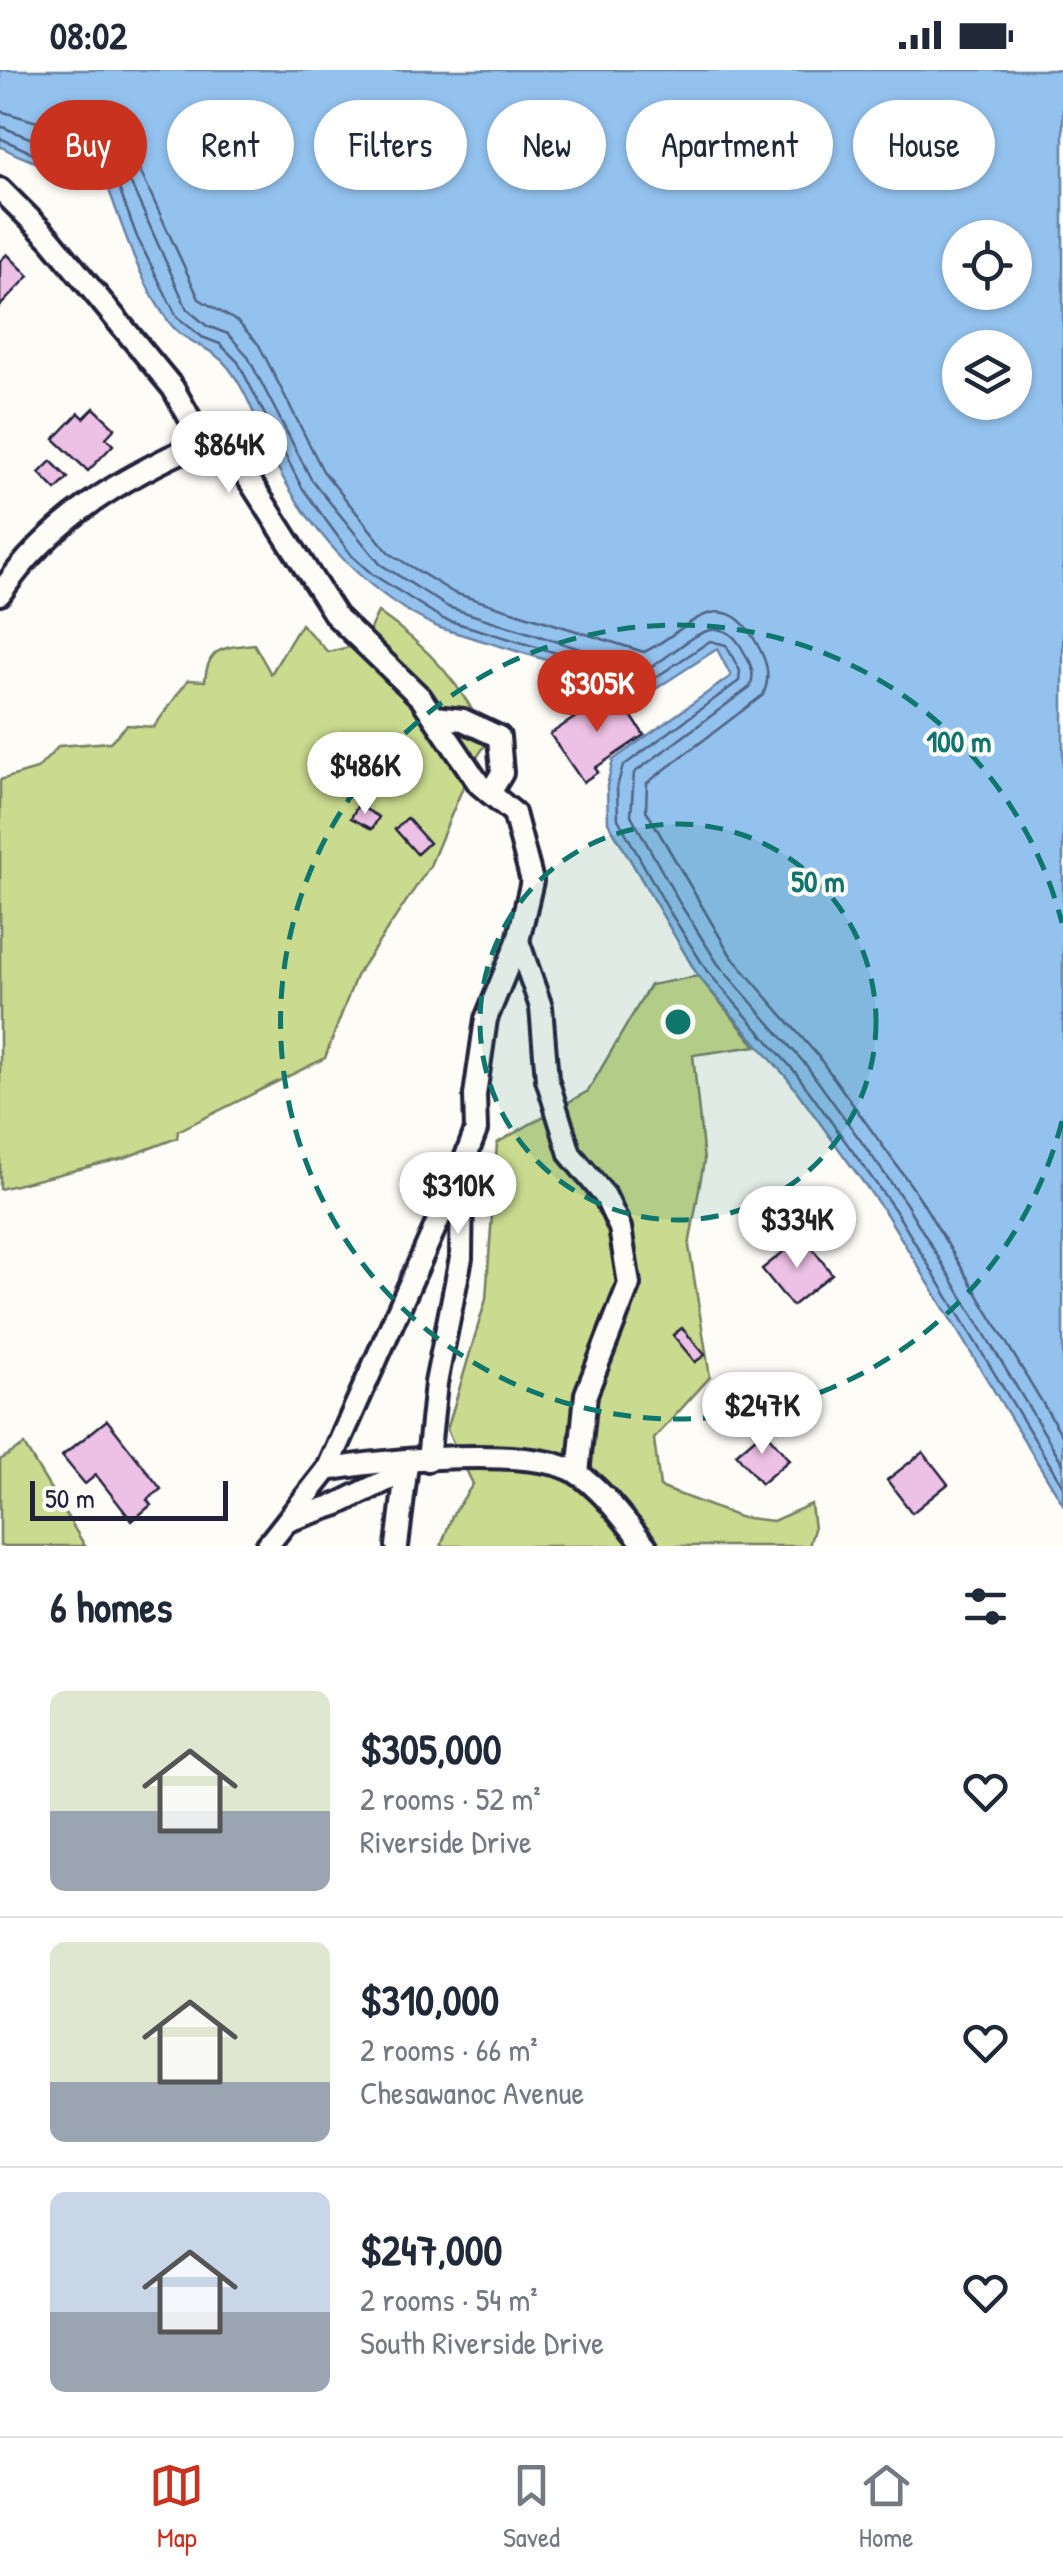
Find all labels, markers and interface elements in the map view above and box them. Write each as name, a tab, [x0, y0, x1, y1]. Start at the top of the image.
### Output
text: 08:02	[50, 9, 127, 61]
chip: Buy	[30, 100, 147, 190]
chip: Rent	[167, 100, 294, 190]
chip: Filters	[314, 100, 467, 190]
chip: New	[487, 100, 606, 190]
chip: Apartment	[626, 100, 833, 190]
chip: House	[853, 100, 995, 190]
map controls	[942, 220, 1032, 420]
button: locate	[942, 220, 1032, 310]
button: layers	[942, 330, 1032, 420]
pin: $864K	[159, 411, 299, 496]
text: $864K	[193, 422, 265, 465]
pin: $305K	[527, 650, 667, 735]
text: $305K	[559, 661, 635, 704]
text: 100 m	[926, 721, 992, 761]
pin: $486K	[295, 732, 435, 817]
text: $486K	[329, 743, 401, 786]
text: 50 m	[791, 861, 845, 901]
centre of rings	[660, 1004, 696, 1040]
pin: $310K	[388, 1152, 528, 1237]
text: $310K	[421, 1163, 495, 1206]
pin: $334K	[727, 1186, 867, 1271]
text: $334K	[760, 1197, 834, 1240]
pin: $247K	[692, 1372, 832, 1457]
text: $247K	[724, 1383, 800, 1426]
scale bar	[30, 1476, 228, 1521]
text: 50 m	[45, 1479, 95, 1517]
text: 6 homes	[50, 1578, 172, 1635]
icon: filters	[958, 1579, 1013, 1634]
text: $305,000	[360, 1720, 502, 1777]
icon: home	[130, 1731, 250, 1851]
icon: heart	[958, 1764, 1013, 1819]
text: 2 rooms · 52 m²	[360, 1777, 541, 1820]
text: Riverside Drive	[360, 1820, 532, 1863]
text: $310,000	[360, 1971, 499, 2028]
icon: home	[130, 1982, 250, 2102]
icon: heart	[958, 2015, 1013, 2070]
text: 2 rooms · 66 m²	[360, 2028, 538, 2071]
text: Chesawanoc Avenue	[360, 2071, 584, 2114]
text: $247,000	[360, 2221, 502, 2278]
icon: home	[130, 2232, 250, 2352]
icon: heart	[958, 2265, 1013, 2320]
text: 2 rooms · 54 m²	[360, 2278, 538, 2321]
text: South Riverside Drive	[360, 2321, 604, 2364]
tab: Map	[149, 2458, 204, 2556]
tab: Saved	[503, 2458, 560, 2556]
tab: Home	[859, 2458, 914, 2556]

